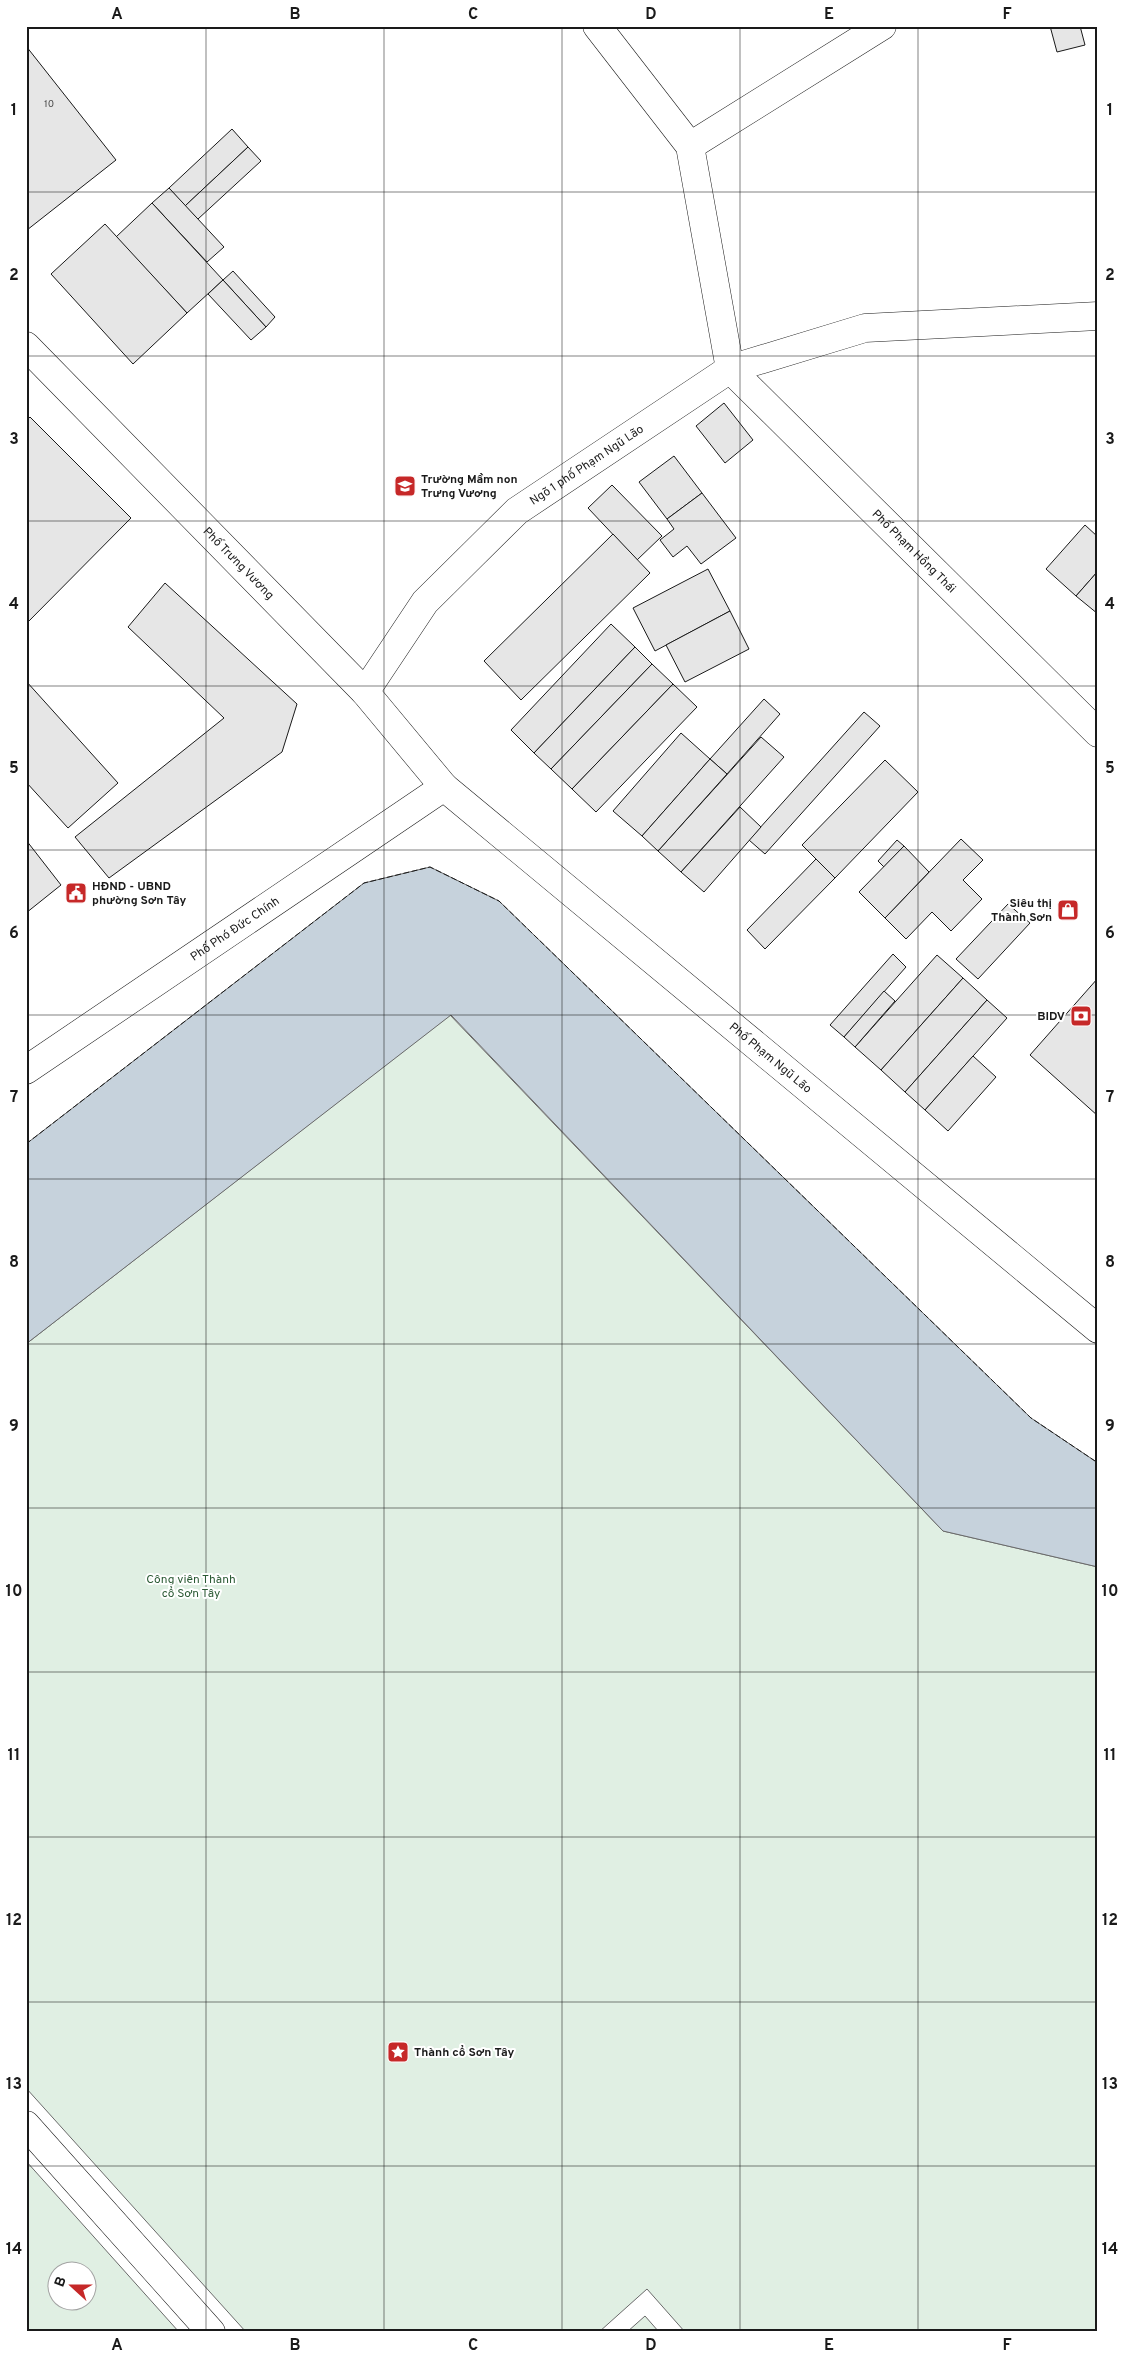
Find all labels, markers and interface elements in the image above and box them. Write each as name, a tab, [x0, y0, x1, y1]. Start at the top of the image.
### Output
text: A	[111, 5, 123, 25]
text: B	[289, 5, 301, 25]
text: C	[468, 5, 478, 25]
text: D	[645, 5, 657, 25]
text: E	[824, 5, 834, 25]
text: F	[1002, 5, 1012, 25]
house number: 10	[44, 98, 54, 111]
text: 1	[11, 101, 17, 121]
text: 1	[1107, 101, 1113, 121]
text: 2	[9, 266, 19, 286]
text: 2	[1105, 266, 1115, 286]
street label: Ngõ 1 phố Phạm Ngũ Lão	[527, 422, 647, 509]
text: 3	[9, 430, 19, 450]
text: 3	[1105, 430, 1115, 450]
place label: Trường Mầm non Trưng Vương	[421, 472, 518, 502]
school or university icon: Trường Mầm non Trưng Vương	[393, 474, 417, 498]
street label: Phố Phạm Hồng Thái	[868, 507, 959, 597]
street label: Phố Trưng Vương	[199, 524, 277, 604]
text: 4	[9, 595, 19, 615]
text: 4	[1105, 595, 1115, 615]
text: 5	[9, 759, 19, 779]
text: 5	[1105, 759, 1115, 779]
place label: HĐND - UBND phường Sơn Tây	[92, 879, 186, 909]
public building icon: HĐND - UBND phường Sơn Tây	[64, 881, 88, 905]
street label: Phố Phó Đức Chính	[187, 894, 283, 965]
place label: Siêu thị Thành Sơn	[991, 896, 1052, 926]
shop icon: Siêu thị Thành Sơn	[1056, 898, 1080, 922]
text: 6	[9, 924, 19, 944]
text: 6	[1105, 924, 1115, 944]
bank icon: BIDV	[1069, 1004, 1093, 1028]
place label: BIDV	[1037, 1009, 1065, 1025]
street label: Phố Phạm Ngũ Lão	[725, 1020, 815, 1098]
text: 7	[10, 1088, 18, 1108]
text: 7	[1106, 1088, 1114, 1108]
text: 8	[9, 1253, 19, 1273]
text: 8	[1105, 1253, 1115, 1273]
text: 9	[9, 1417, 19, 1437]
text: 9	[1105, 1417, 1115, 1437]
park label: Công viên Thành cổ Sơn Tây	[146, 1572, 236, 1602]
text: 10	[6, 1582, 22, 1602]
text: 10	[1102, 1582, 1118, 1602]
text: 11	[8, 1746, 20, 1766]
text: 11	[1104, 1746, 1116, 1766]
text: 12	[6, 1911, 22, 1931]
text: 12	[1102, 1911, 1118, 1931]
place icon: Thành cổ Sơn Tây	[386, 2040, 410, 2064]
place label: Thành cổ Sơn Tây	[414, 2045, 514, 2061]
text: 13	[6, 2075, 22, 2095]
text: 13	[1102, 2075, 1118, 2095]
text: 14	[6, 2240, 22, 2260]
text: 14	[1102, 2240, 1118, 2260]
north arrow	[48, 2260, 98, 2310]
text: B	[52, 2274, 71, 2289]
text: A	[111, 2336, 123, 2356]
text: B	[289, 2336, 301, 2356]
text: C	[468, 2336, 478, 2356]
text: D	[645, 2336, 657, 2356]
text: E	[824, 2336, 834, 2356]
text: F	[1002, 2336, 1012, 2356]

